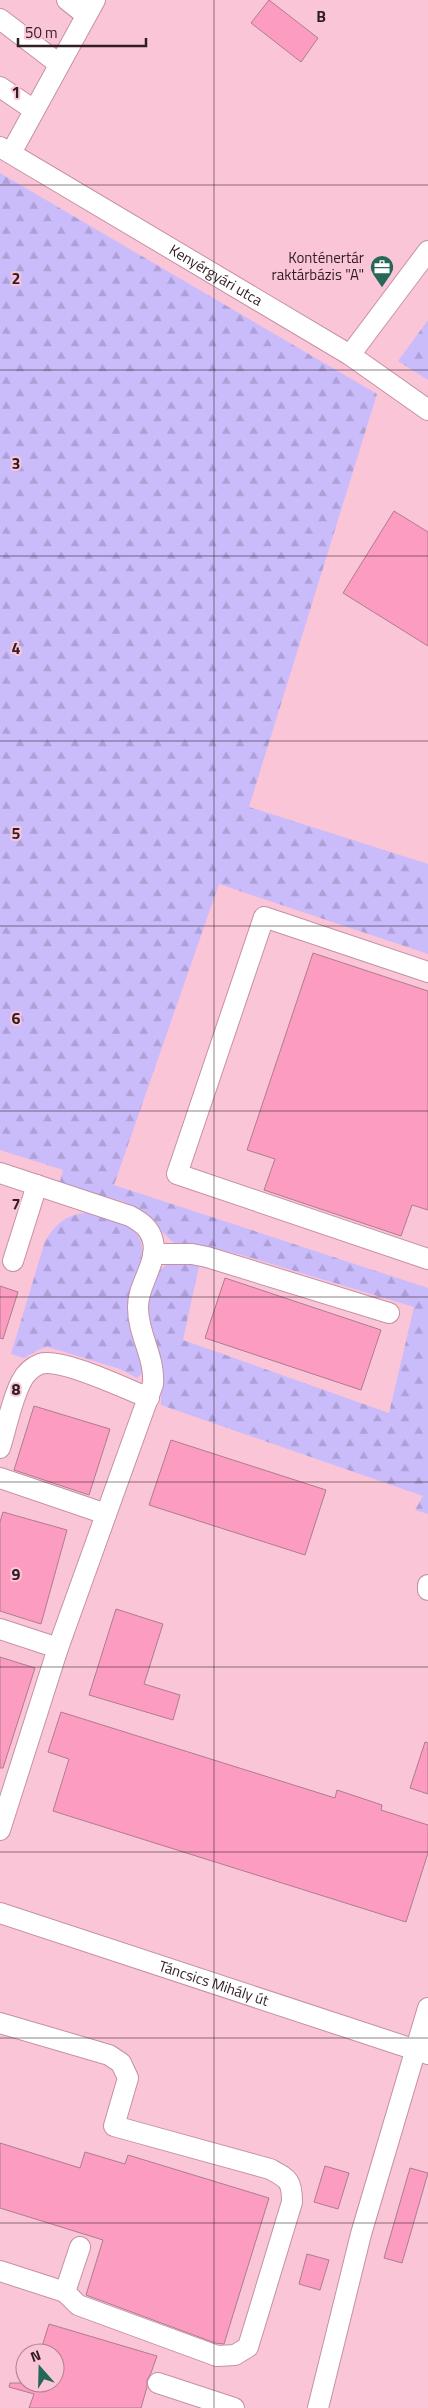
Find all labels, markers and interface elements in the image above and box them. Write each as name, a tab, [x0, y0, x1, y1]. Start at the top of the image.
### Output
text: B	[316, 4, 326, 28]
scale bar	[18, 15, 145, 47]
text: 50 m	[25, 21, 58, 44]
text: 1	[12, 80, 20, 104]
street label: Kenyérgyári utca	[165, 238, 268, 312]
place label: Konténertár raktárbázis "A"	[272, 246, 364, 286]
office icon: Konténertár raktárbázis "A"	[369, 254, 395, 288]
text: 2	[12, 266, 20, 290]
text: 3	[12, 451, 20, 475]
text: 4	[12, 636, 21, 660]
text: 5	[12, 821, 21, 845]
text: 6	[12, 1006, 21, 1030]
text: 7	[12, 1192, 20, 1216]
text: 8	[12, 1377, 21, 1401]
text: 9	[12, 1562, 21, 1586]
street label: Táncsics Mihály út	[156, 1954, 273, 2012]
north arrow	[15, 2343, 65, 2393]
text: N	[27, 2344, 44, 2367]

